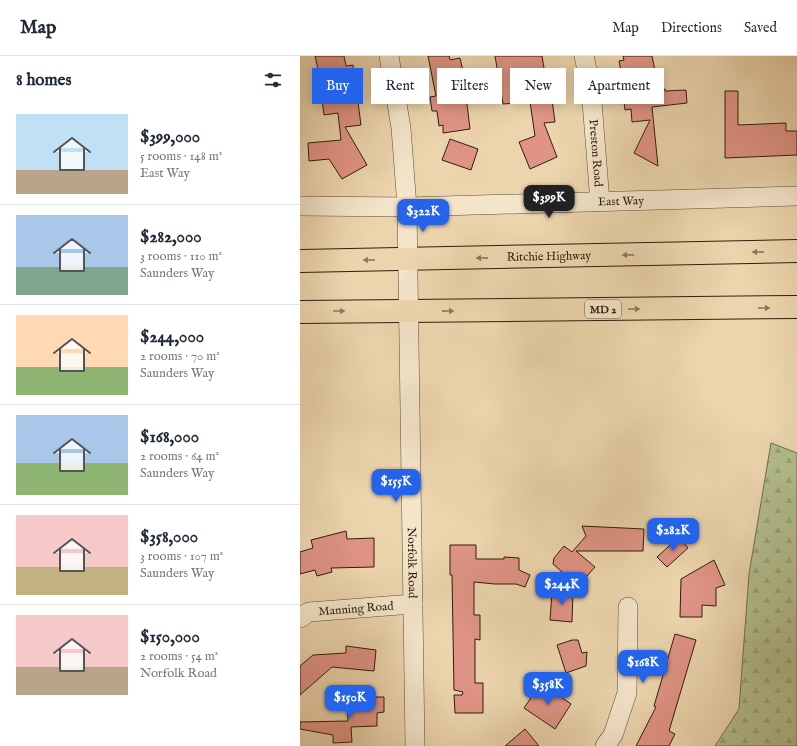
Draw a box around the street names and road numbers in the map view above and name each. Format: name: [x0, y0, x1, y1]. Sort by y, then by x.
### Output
street label: Preston Road: [585, 119, 606, 188]
street label: East Way: [598, 193, 644, 210]
street label: Ritchie Highway: [507, 248, 591, 265]
road number: MD 2: [585, 300, 621, 318]
street label: Norfolk Road: [404, 527, 420, 599]
street label: Manning Road: [318, 598, 395, 619]

